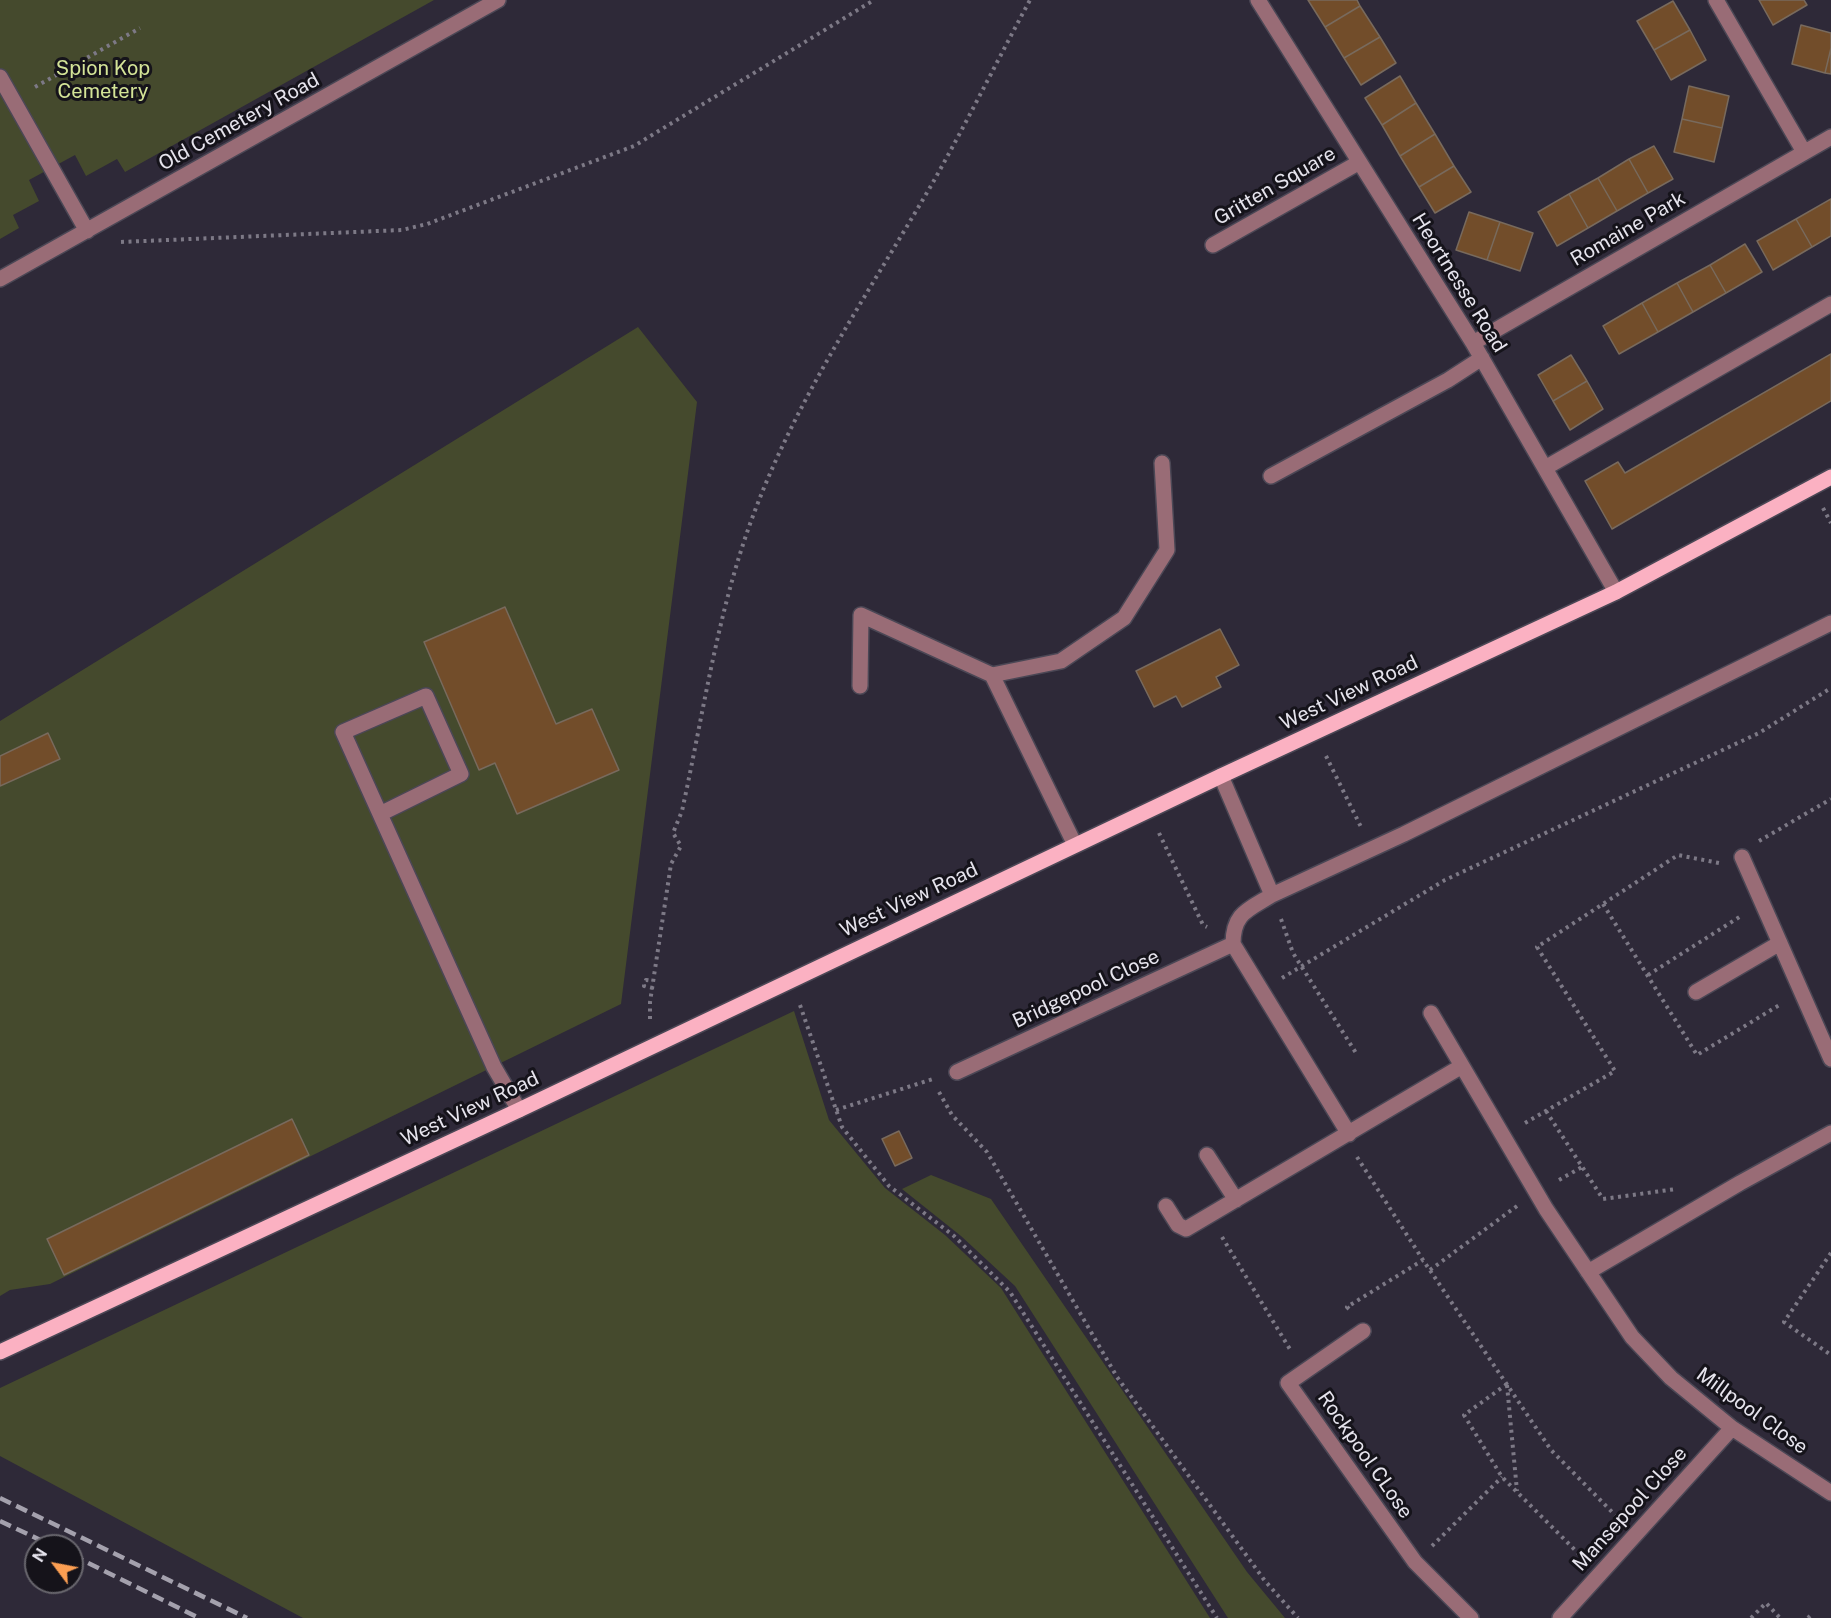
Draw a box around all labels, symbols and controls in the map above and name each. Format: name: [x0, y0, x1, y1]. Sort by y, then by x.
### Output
park label: Spion Kop Cemetery: [56, 57, 150, 104]
street label: Old Cemetery Road: [154, 68, 324, 176]
street label: Gritten Square: [1210, 142, 1340, 230]
street label: Romaine Park: [1566, 187, 1690, 271]
street label: Heortnesse Road: [1407, 209, 1511, 357]
street label: West View Road: [1276, 651, 1422, 735]
street label: West View Road: [836, 858, 982, 942]
street label: Bridgepool Close: [1009, 945, 1163, 1033]
street label: West View Road: [397, 1067, 543, 1151]
street label: Millpool Close: [1692, 1363, 1812, 1459]
street label: Rockpool CLose: [1312, 1387, 1418, 1523]
street label: Mansepool Close: [1568, 1442, 1692, 1576]
north arrow: [24, 1534, 84, 1594]
text: N: [29, 1545, 51, 1566]

